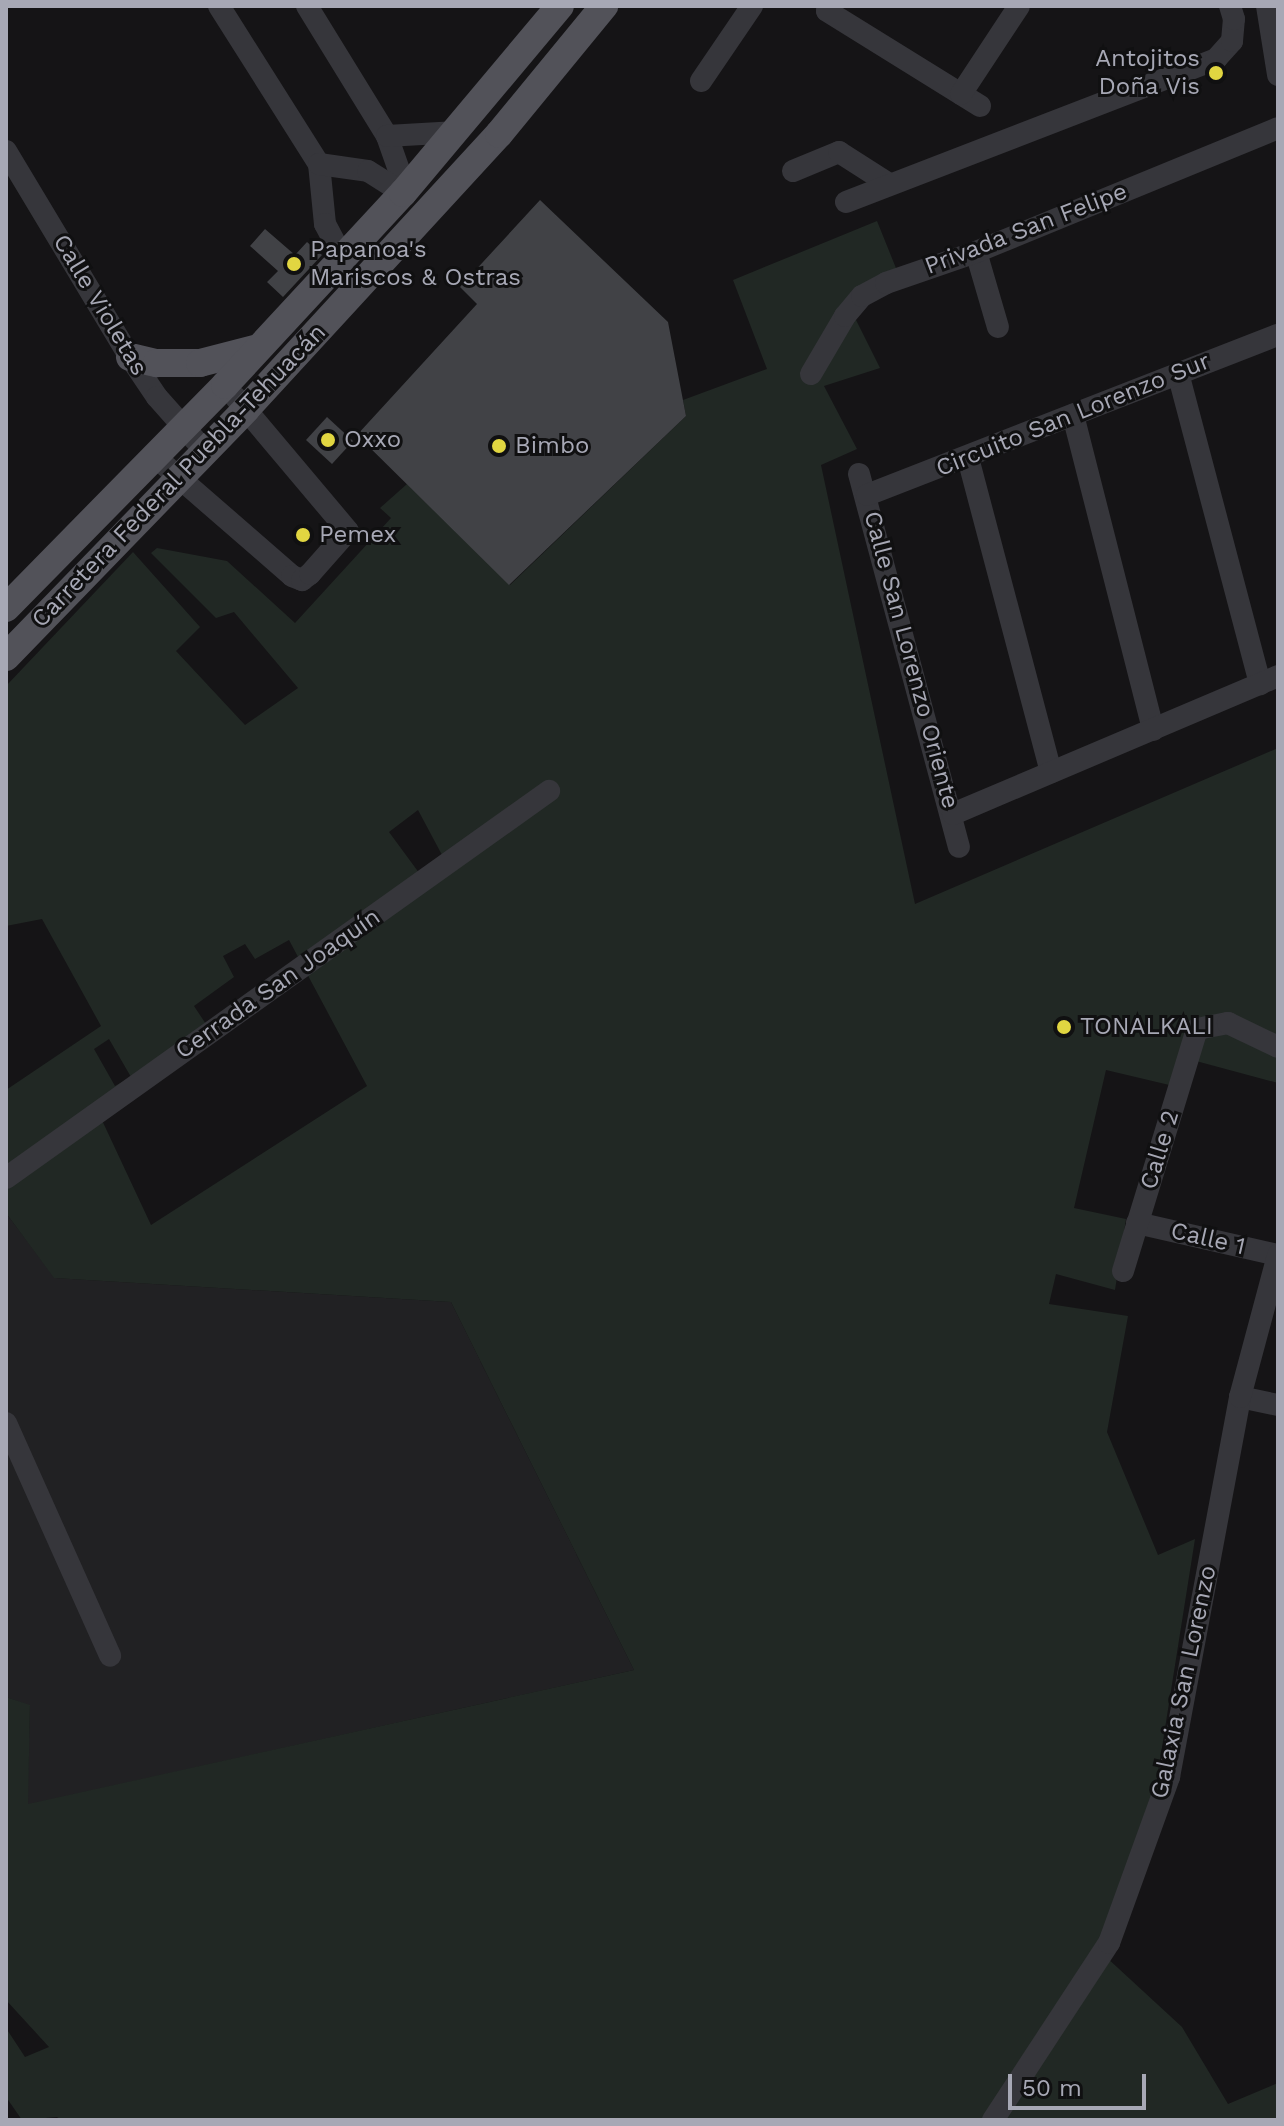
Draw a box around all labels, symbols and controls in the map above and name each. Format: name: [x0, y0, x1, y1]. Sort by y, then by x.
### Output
place label: Antojitos Doña Vis: [1095, 45, 1200, 101]
marker: Antojitos Doña Vis: [1207, 64, 1225, 82]
street label: Privada San Felipe: [921, 177, 1131, 281]
street label: Calle Violetas: [46, 229, 154, 381]
place label: Papanoa's Mariscos & Ostras: [310, 236, 521, 292]
marker: Papanoa's Mariscos & Ostras: [285, 255, 303, 273]
street label: Carretera Federal Puebla-Tehuacán: [25, 318, 333, 634]
street label: Circuito San Lorenzo Sur: [932, 347, 1214, 483]
place label: Oxxo: [344, 426, 401, 454]
marker: Oxxo: [319, 431, 337, 449]
place label: Bimbo: [515, 432, 589, 460]
marker: Bimbo: [490, 437, 508, 455]
street label: Calle San Lorenzo Oriente: [857, 508, 965, 812]
place label: Pemex: [319, 521, 396, 549]
marker: Pemex: [294, 526, 312, 544]
street label: Cerrada San Joaquín: [170, 902, 386, 1066]
place label: TONALKALI: [1080, 1013, 1213, 1041]
marker: TONALKALI: [1055, 1018, 1073, 1036]
street label: Calle 2: [1134, 1107, 1186, 1193]
street label: Calle 1: [1168, 1216, 1248, 1262]
street label: Galaxia San Lorenzo: [1145, 1563, 1223, 1801]
scale bar: [1012, 2058, 1150, 2108]
text: 50 m: [1022, 2074, 1082, 2102]

